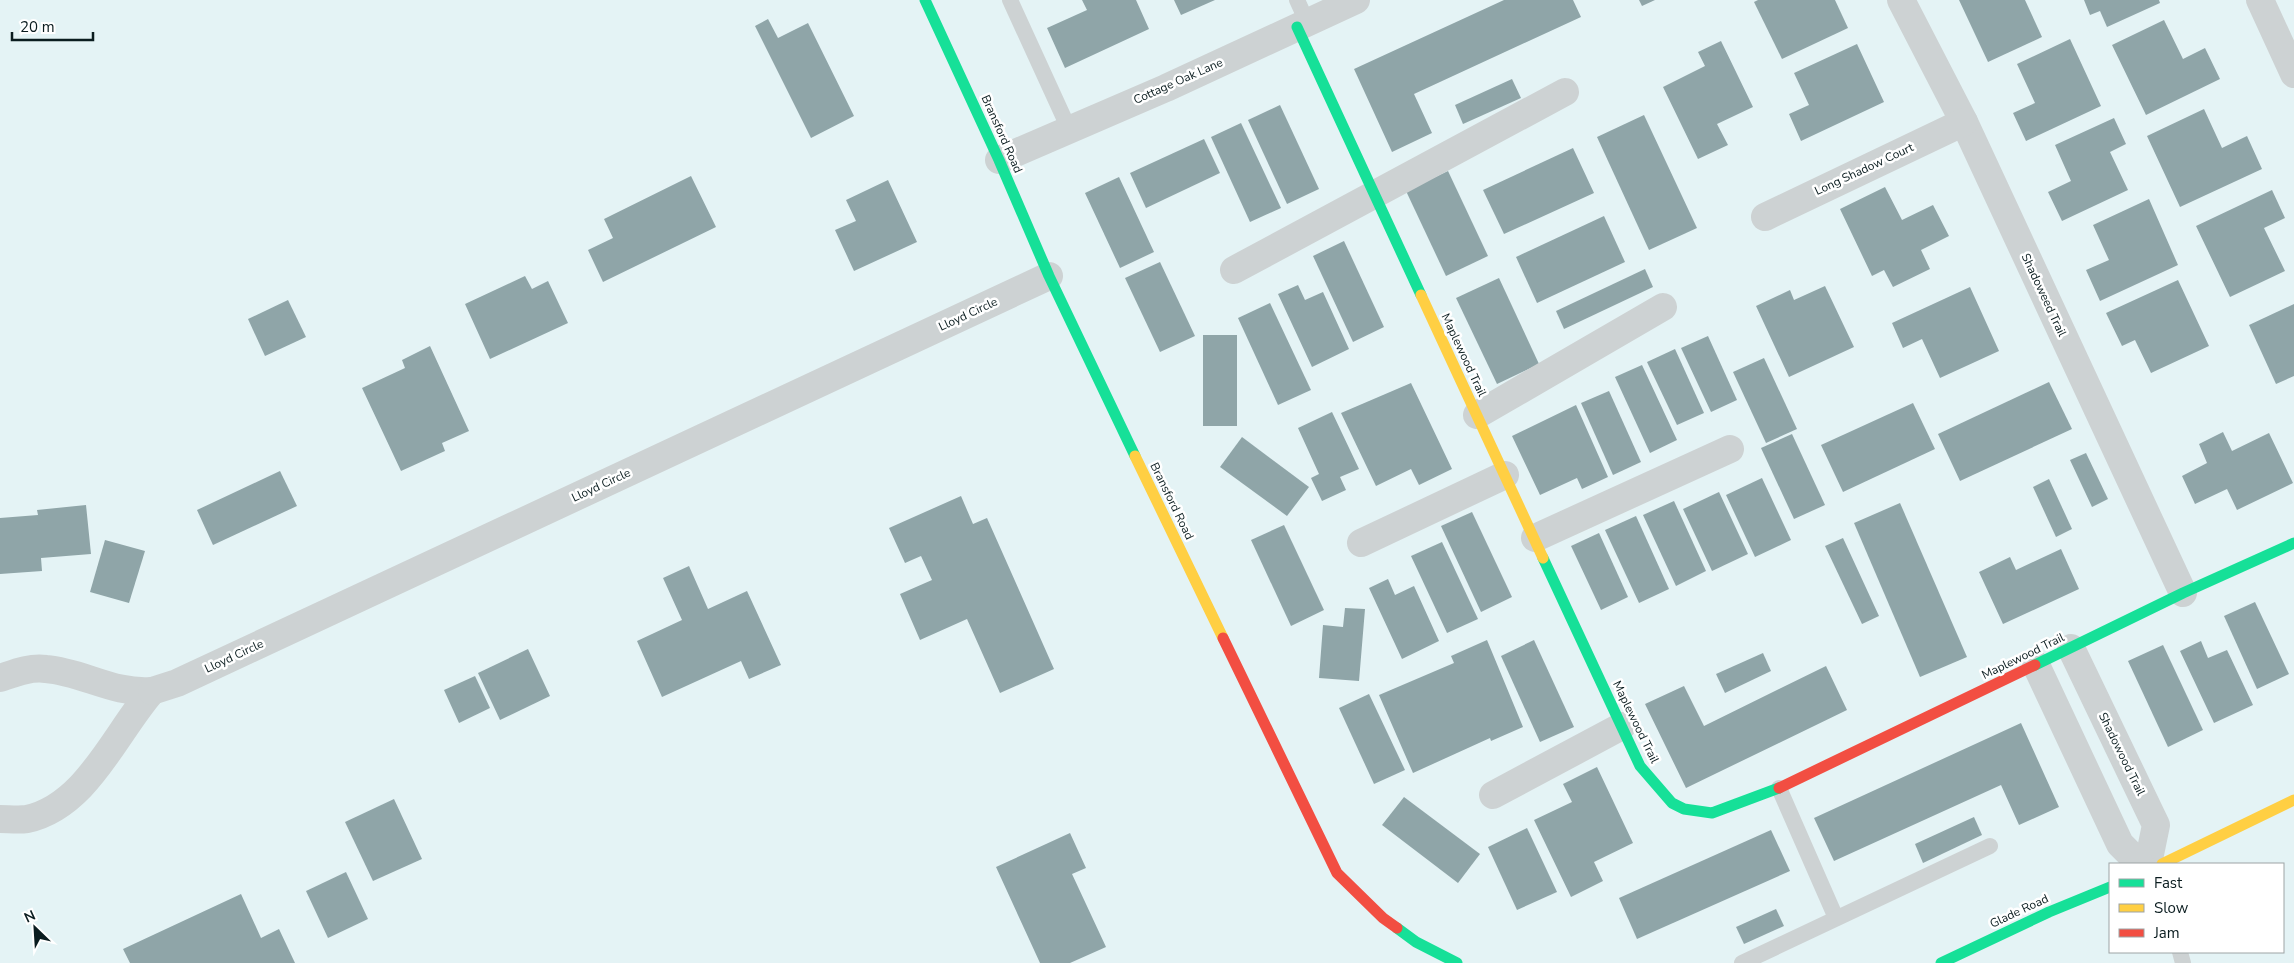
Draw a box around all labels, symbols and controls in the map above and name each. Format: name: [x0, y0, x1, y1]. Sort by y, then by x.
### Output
scale bar: [12, 10, 94, 42]
text: 20 m: [20, 17, 55, 37]
street label: Cottage Oak Lane: [1131, 54, 1225, 108]
street label: Bransford Road: [978, 92, 1026, 176]
street label: Long Shadow Court: [1812, 139, 1917, 199]
street label: Shadoweed Trail: [2018, 251, 2071, 340]
street label: Lloyd Circle: [936, 293, 1000, 335]
street label: Maplewood Trail: [1438, 311, 1490, 400]
street label: Bransford Road: [1146, 460, 1198, 542]
street label: Lloyd Circle: [569, 464, 633, 506]
street label: Maplewood Trail: [1979, 629, 2067, 683]
street label: Lloyd Circle: [202, 635, 266, 677]
street label: Maplewood Trail: [1609, 678, 1663, 766]
street label: Shadowood Trail: [2095, 710, 2149, 799]
legend: [2109, 863, 2284, 953]
text: Fast: [2154, 873, 2183, 893]
street label: Glade Road: [1987, 890, 2051, 932]
text: Slow: [2154, 898, 2189, 918]
north arrow: [10, 903, 60, 953]
text: N: [21, 906, 38, 927]
text: Jam: [2153, 923, 2180, 943]

